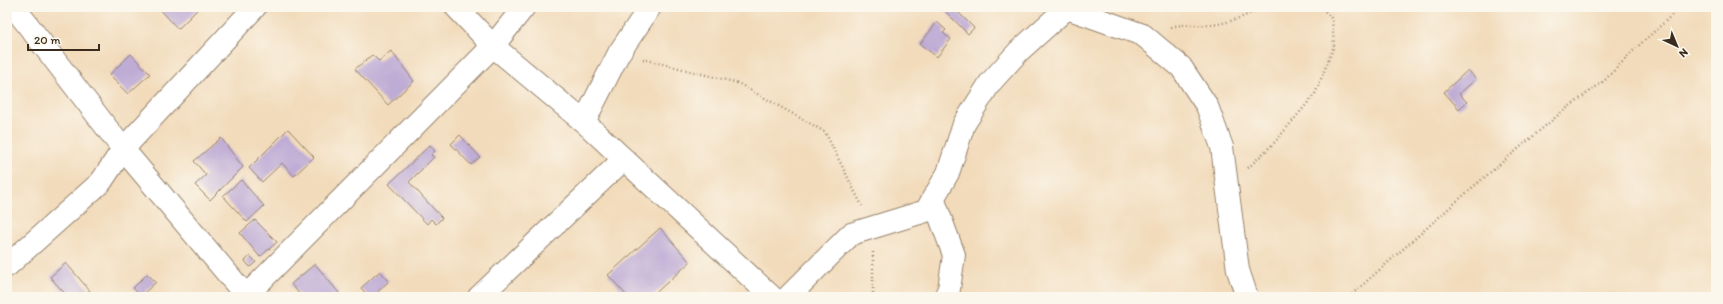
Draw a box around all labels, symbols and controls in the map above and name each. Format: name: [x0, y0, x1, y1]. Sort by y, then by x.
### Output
scale bar: [28, 26, 99, 52]
north arrow: [1657, 26, 1697, 66]
text: 20 m: [34, 33, 61, 47]
text: N: [1676, 46, 1691, 60]

